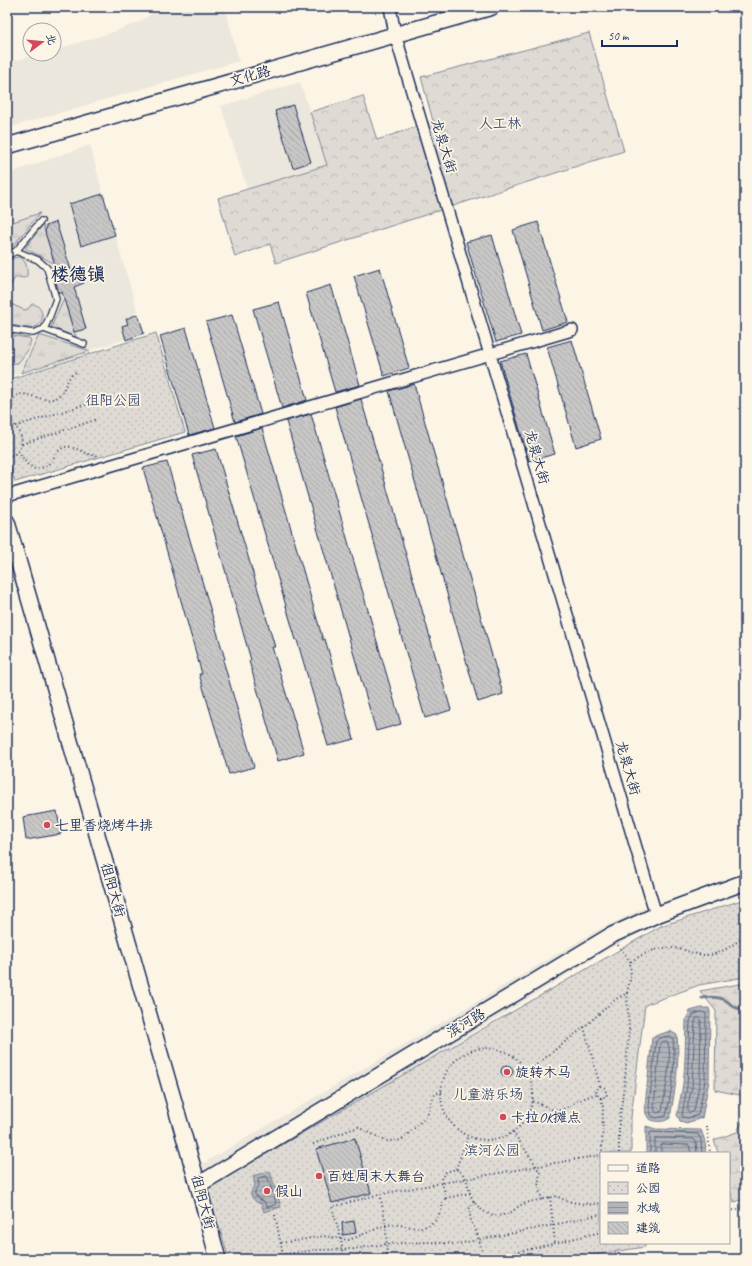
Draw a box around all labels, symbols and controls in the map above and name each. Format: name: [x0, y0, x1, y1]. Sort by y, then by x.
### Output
north arrow: [22, 22, 62, 62]
scale bar: [602, 22, 677, 48]
text: 50 m: [608, 28, 630, 44]
text: 北: [43, 32, 60, 46]
street label: 文化路: [227, 62, 273, 90]
park label: 人工林: [479, 115, 522, 132]
street label: 龙泉大街: [428, 117, 460, 175]
district label: 楼德镇: [51, 263, 105, 285]
park label: 徂阳公园: [85, 392, 141, 409]
street label: 龙泉大街: [521, 428, 553, 486]
street label: 龙泉大街: [612, 739, 644, 797]
place label: 七里香烧烤牛排: [55, 817, 153, 834]
marker: 七里香烧烤牛排: [42, 820, 52, 830]
street label: 徂阳大街: [97, 861, 129, 919]
street label: 滨河路: [444, 1005, 488, 1041]
place label: 旋转木马: [515, 1064, 571, 1081]
marker: 旋转木马: [502, 1067, 512, 1077]
park label: 儿童游乐场: [453, 1086, 523, 1103]
place label: 卡拉OK摊点: [511, 1109, 581, 1126]
marker: 卡拉OK摊点: [498, 1112, 508, 1122]
park label: 滨河公园: [464, 1142, 520, 1159]
legend: [600, 1152, 730, 1244]
text: 道路: [636, 1160, 660, 1176]
place label: 百姓周末大舞台: [327, 1168, 425, 1185]
marker: 百姓周末大舞台: [314, 1171, 324, 1181]
street label: 徂阳大街: [188, 1173, 218, 1231]
text: 公园: [636, 1180, 660, 1196]
place label: 假山: [275, 1183, 303, 1200]
marker: 假山: [262, 1186, 272, 1196]
text: 水域: [636, 1200, 660, 1216]
text: 建筑: [636, 1220, 660, 1236]

